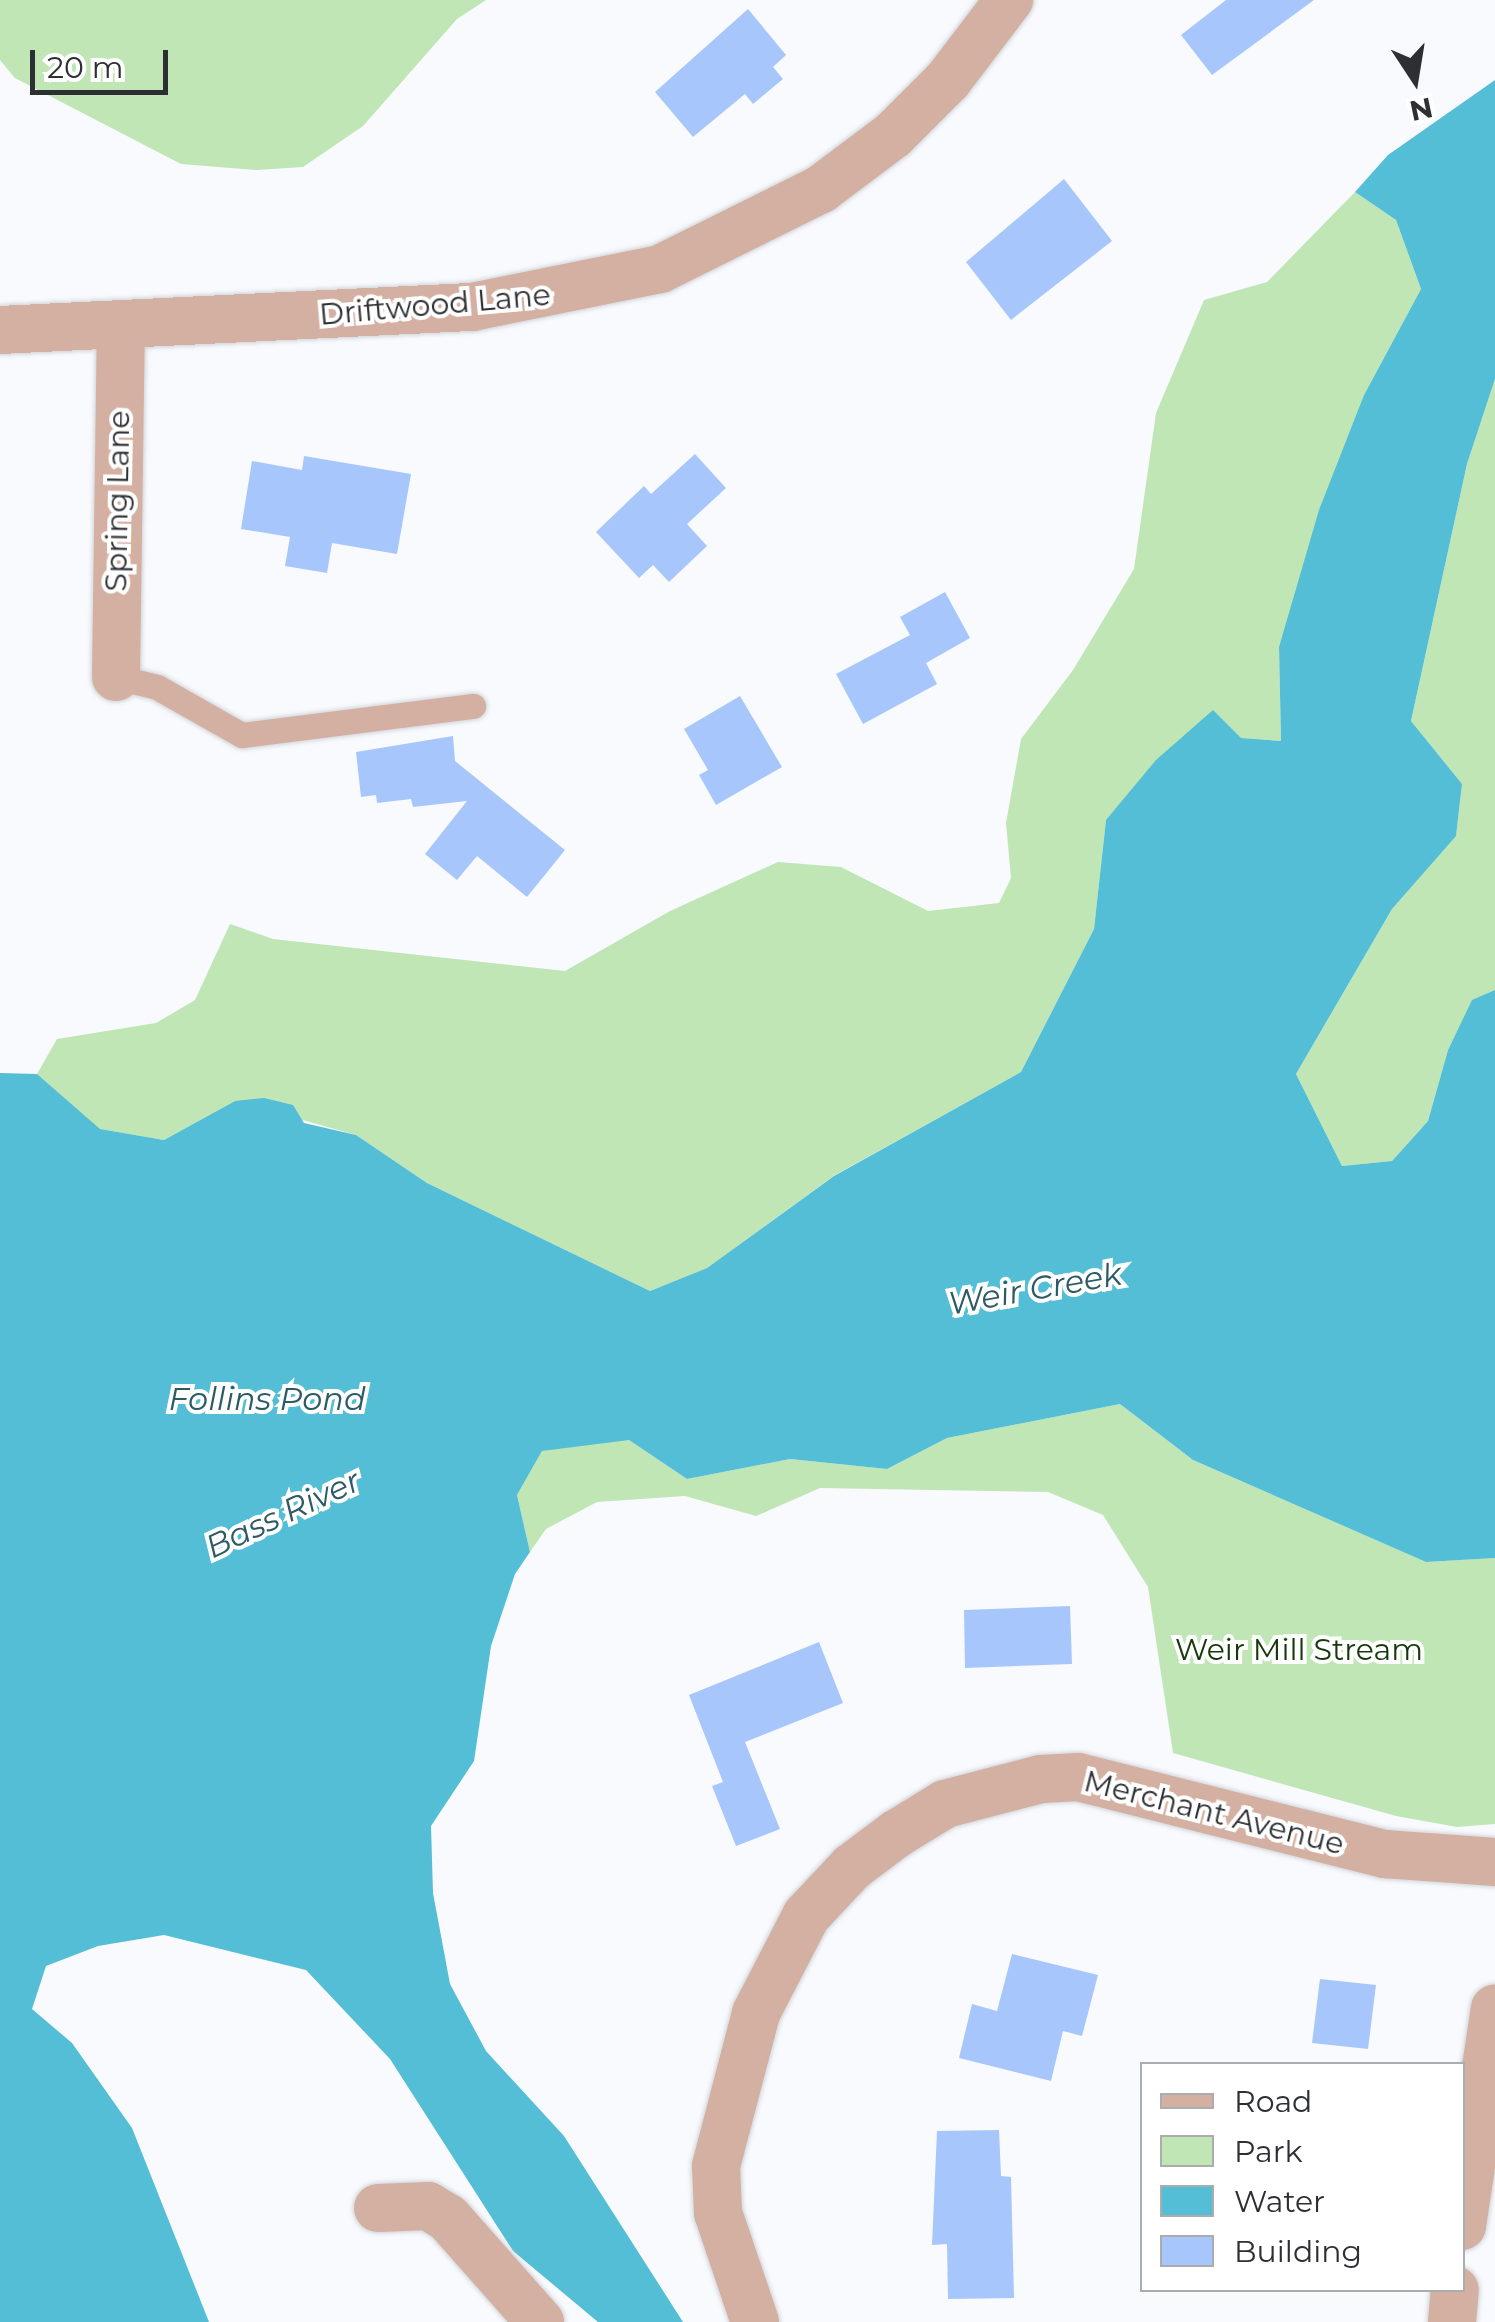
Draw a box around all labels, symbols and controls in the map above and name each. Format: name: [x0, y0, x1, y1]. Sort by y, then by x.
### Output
scale bar: [35, 30, 172, 92]
north arrow: [1365, 30, 1465, 130]
text: 20 m: [47, 49, 124, 86]
text: N: [1407, 90, 1436, 128]
street label: Driftwood Lane: [318, 277, 552, 333]
street label: Spring Lane: [98, 410, 138, 592]
water label: Weir Creek: [945, 1255, 1125, 1323]
water label: Follins Pond: [168, 1380, 366, 1418]
water label: Bass River: [200, 1461, 366, 1567]
park label: Weir Mill Stream: [1175, 1632, 1423, 1668]
street label: Merchant Avenue: [1080, 1763, 1348, 1863]
legend: [1140, 2062, 1465, 2292]
text: Road: [1234, 2083, 1312, 2120]
text: Park: [1234, 2133, 1303, 2170]
text: Water: [1234, 2183, 1325, 2220]
text: Building: [1234, 2233, 1362, 2270]

